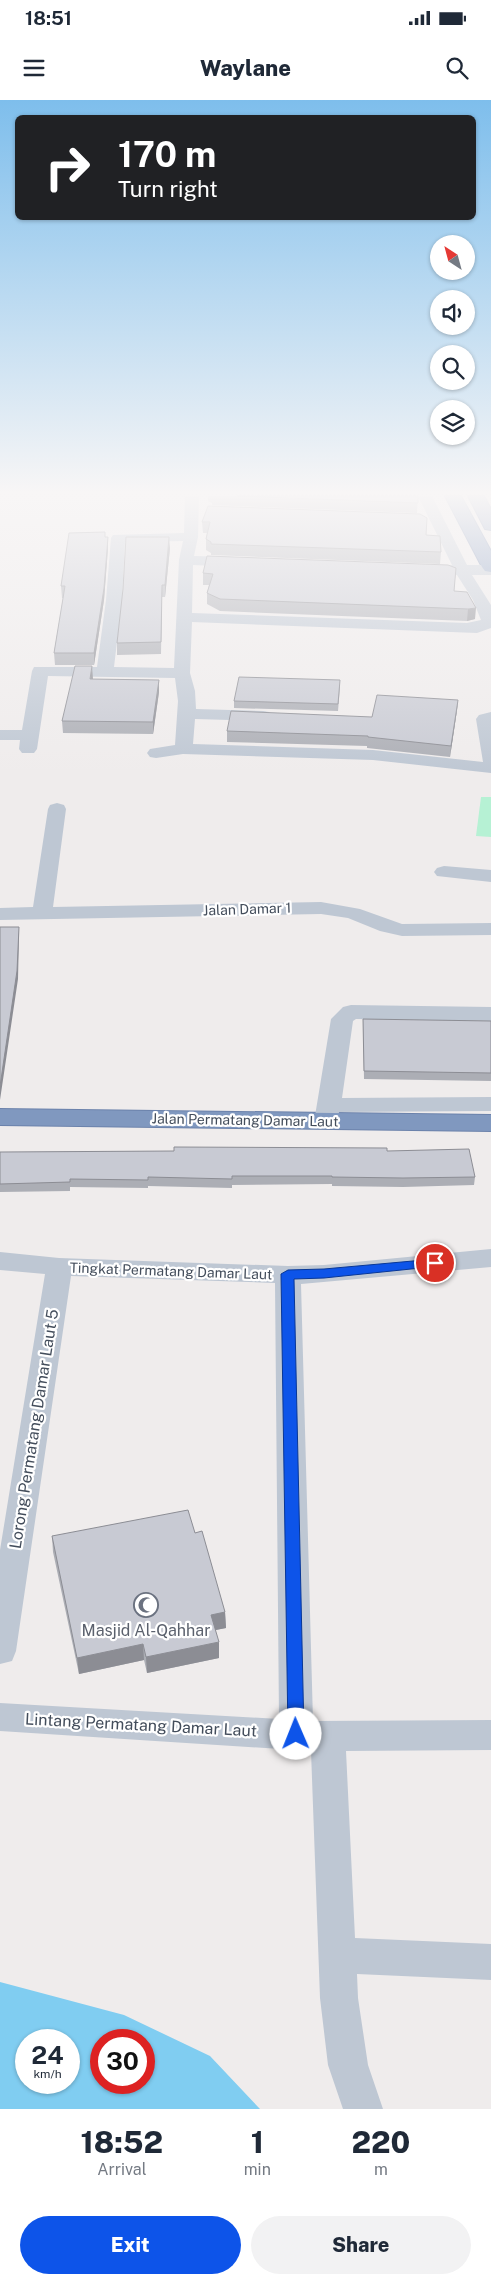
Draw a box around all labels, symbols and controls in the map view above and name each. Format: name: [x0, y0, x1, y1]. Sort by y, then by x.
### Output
text: 18:51: [25, 7, 72, 29]
icon: menu: [20, 54, 48, 82]
icon: search: [443, 54, 471, 82]
text: Waylane: [200, 55, 291, 81]
text: 170 m: [118, 134, 216, 175]
icon: right: [35, 135, 100, 200]
text: Turn right: [118, 176, 218, 202]
north arrow: [430, 235, 475, 280]
map controls: [430, 235, 475, 445]
button: sound: [430, 290, 475, 335]
button: search: [430, 345, 475, 390]
button: layers: [430, 400, 475, 445]
street label: Jalan Damar 1: [203, 899, 291, 919]
street label: Jalan Permatang Damar Laut: [151, 1110, 339, 1130]
pin: [414, 1242, 456, 1284]
icon: arrive: [421, 1249, 449, 1277]
street label: Tingkat Permatang Damar Laut: [69, 1259, 273, 1283]
street label: Lorong Permatang Damar Laut 5: [6, 1308, 62, 1550]
mosque icon: Masjid Al-Qahhar: [133, 1592, 159, 1618]
place label: Masjid Al-Qahhar: [82, 1621, 210, 1640]
position arrow: [269, 1707, 321, 1759]
street label: Lintang Permatang Damar Laut: [25, 1709, 257, 1741]
speed limit sign: 30: [90, 2029, 155, 2094]
text: 24: [31, 2040, 64, 2070]
text: km/h: [33, 2067, 62, 2081]
text: 18:52: [81, 2124, 163, 2160]
text: 1: [251, 2124, 264, 2160]
text: 220: [351, 2124, 410, 2160]
text: Arrival: [97, 2160, 147, 2179]
text: min: [244, 2160, 271, 2179]
text: m: [374, 2160, 388, 2179]
button: Exit: [20, 2216, 241, 2274]
button: Share: [251, 2216, 471, 2274]

